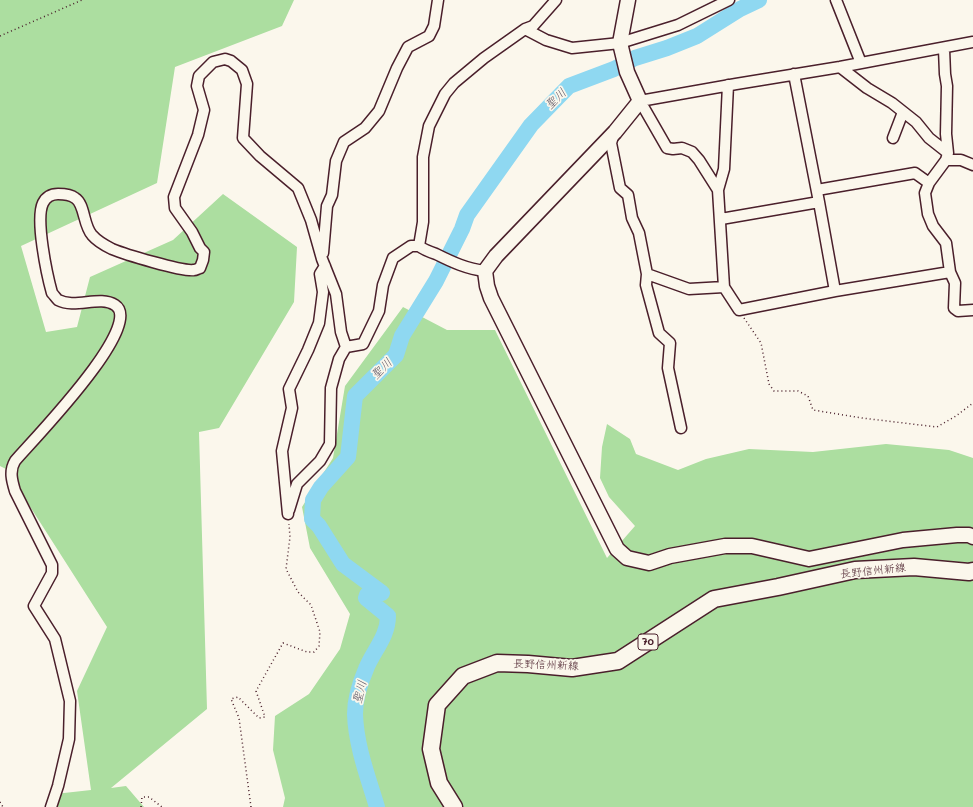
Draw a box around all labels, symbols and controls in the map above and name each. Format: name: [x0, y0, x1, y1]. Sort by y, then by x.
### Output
water label: 聖川: [542, 85, 570, 113]
water label: 聖川: [368, 355, 396, 383]
street label: 長野信州新線: [839, 561, 907, 581]
road number: 70: [638, 634, 658, 650]
street label: 長野信州新線: [513, 657, 579, 673]
water label: 聖川: [350, 679, 370, 705]

